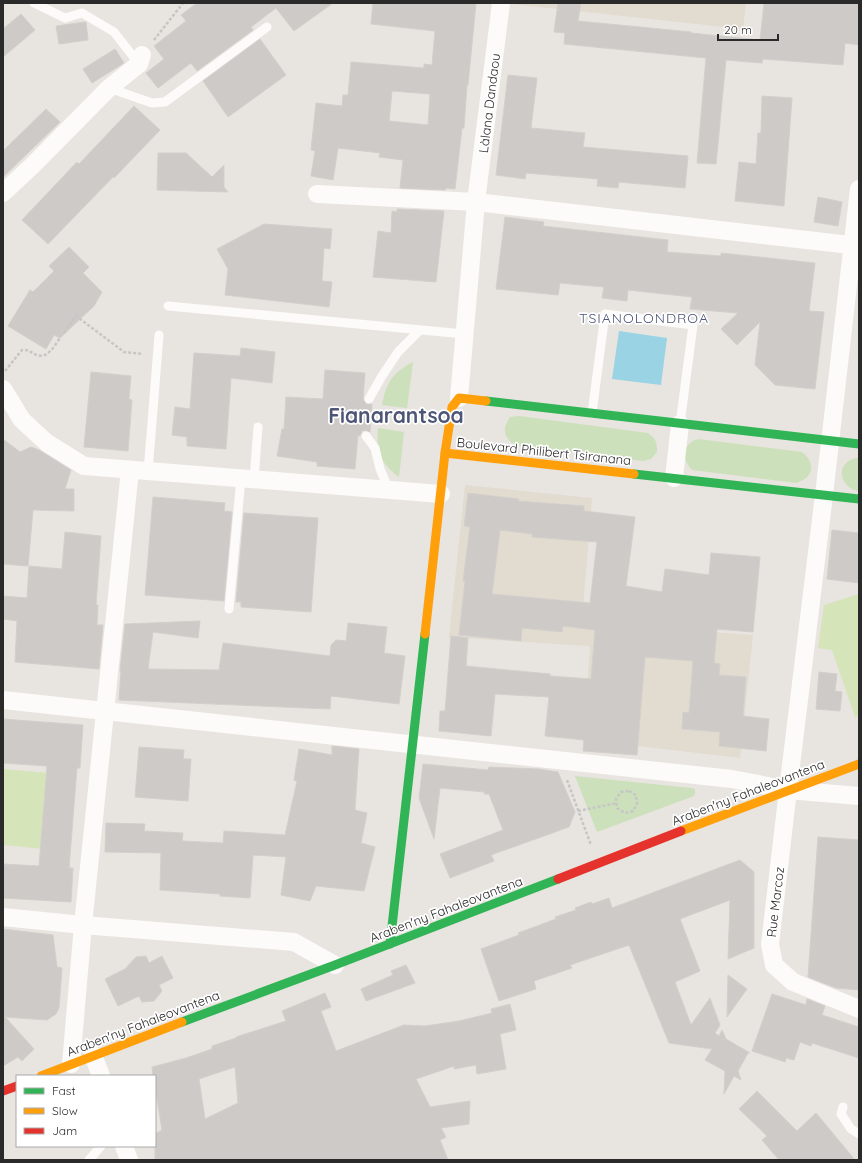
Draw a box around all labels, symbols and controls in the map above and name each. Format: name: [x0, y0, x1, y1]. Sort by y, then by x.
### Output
scale bar: [718, 16, 778, 42]
text: 20 m: [724, 22, 752, 37]
street label: Làlana Dandaou: [475, 52, 503, 154]
district label: TSIANOLONDROA: [579, 309, 709, 327]
district label: Fianarantsoa: [328, 402, 464, 428]
street label: Boulevard Philibert Tsiranana: [456, 434, 632, 468]
street label: Araben'ny Fahaleovantena: [669, 755, 827, 829]
street label: Rue Marcoz: [763, 866, 787, 938]
street label: Araben'ny Fahaleovantena: [367, 872, 525, 946]
street label: Araben'ny Fahaleovantena: [64, 986, 222, 1060]
legend: [16, 1075, 156, 1147]
text: Fast: [52, 1083, 76, 1098]
text: Slow: [52, 1103, 78, 1118]
text: Jam: [52, 1123, 77, 1138]

